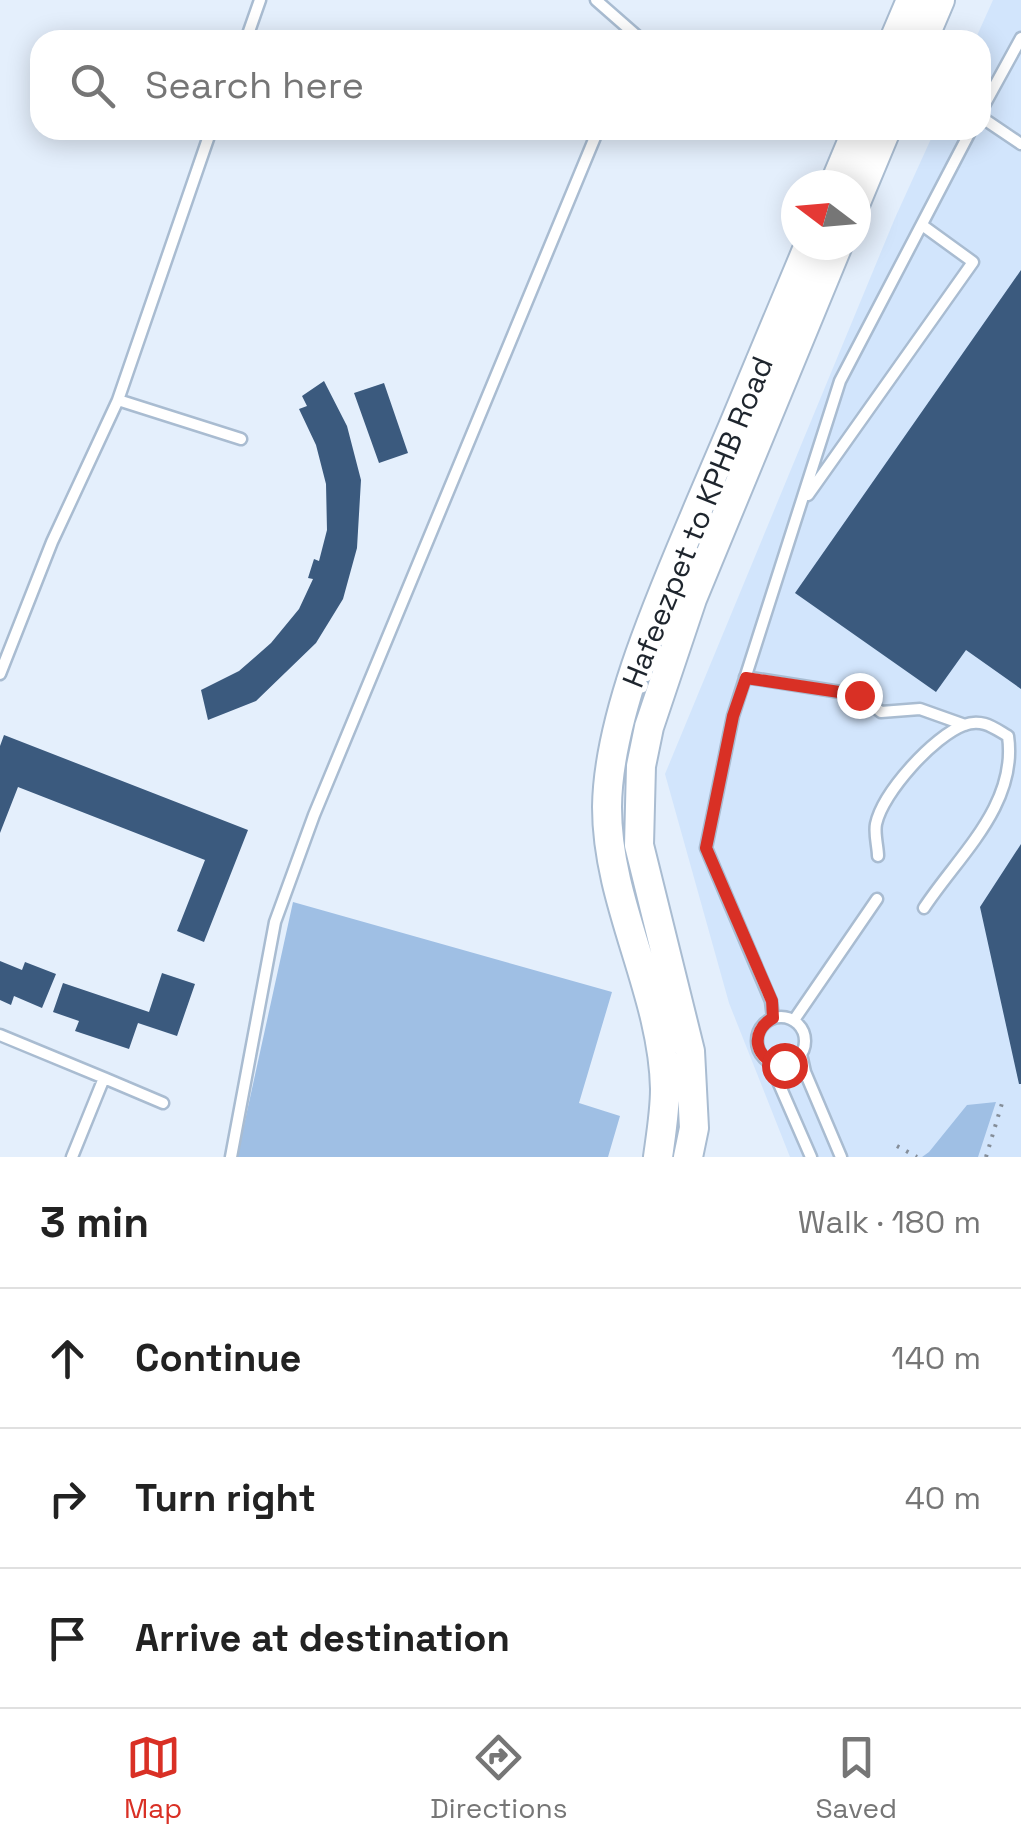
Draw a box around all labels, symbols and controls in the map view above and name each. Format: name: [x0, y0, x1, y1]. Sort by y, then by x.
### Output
search box: [30, 30, 991, 140]
icon: search: [65, 58, 120, 113]
text: Search here: [145, 61, 364, 109]
north arrow: [781, 170, 871, 260]
street label: Hafeezpet to KPHB Road: [613, 350, 782, 693]
route end: [837, 673, 883, 719]
route start: [762, 1043, 808, 1089]
text: 3 min: [40, 1196, 149, 1249]
text: Walk · 180 m: [798, 1202, 981, 1242]
icon: ahead: [40, 1331, 95, 1386]
text: Continue: [135, 1334, 301, 1382]
text: 140 m: [891, 1338, 981, 1378]
icon: right: [40, 1471, 95, 1526]
text: Turn right: [135, 1474, 316, 1522]
text: 40 m: [905, 1478, 981, 1518]
icon: arrive: [40, 1611, 95, 1666]
text: Arrive at destination: [135, 1614, 510, 1662]
tab: Map: [124, 1730, 182, 1826]
tab: Directions: [430, 1730, 567, 1826]
tab: Saved: [815, 1730, 897, 1826]

